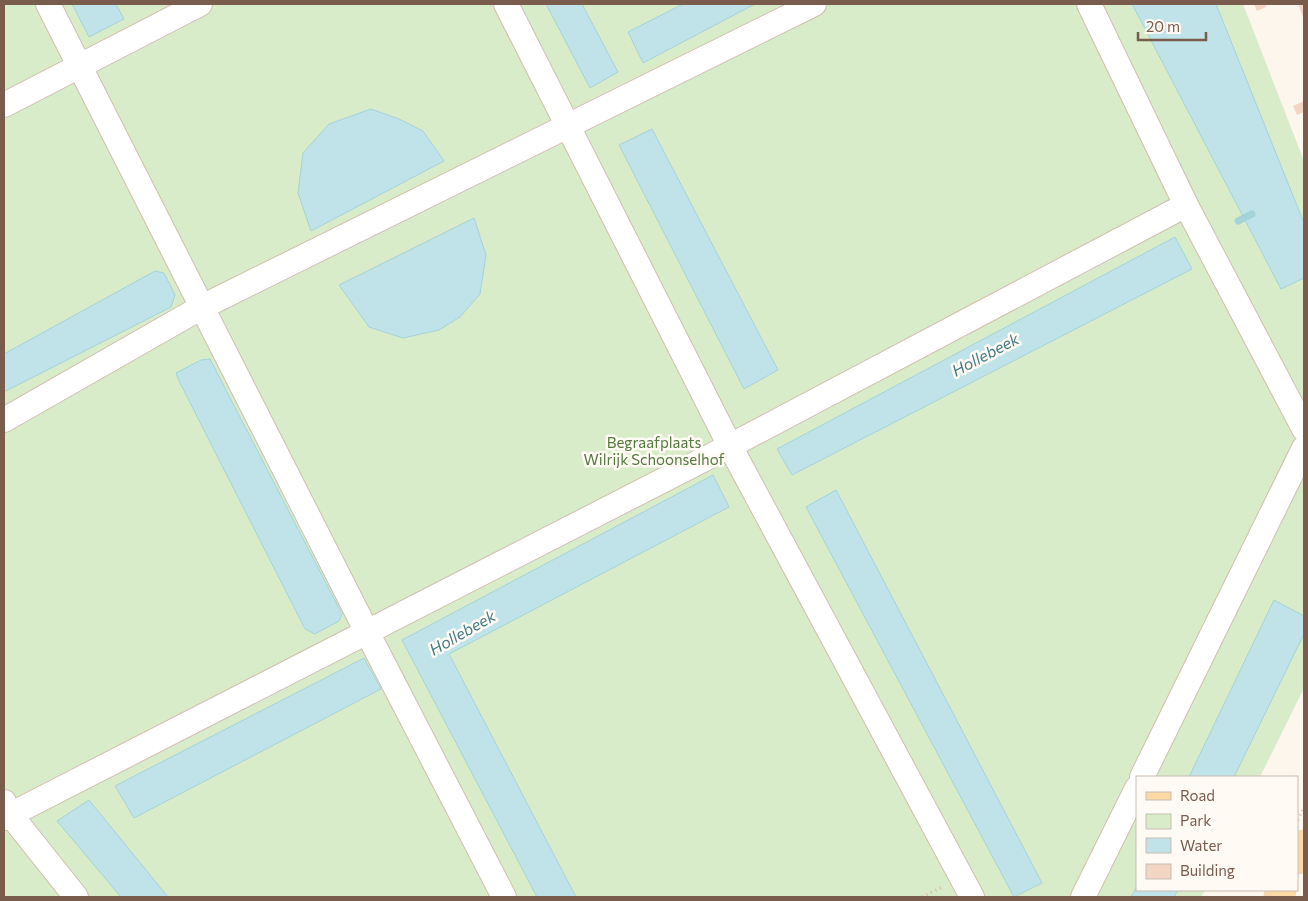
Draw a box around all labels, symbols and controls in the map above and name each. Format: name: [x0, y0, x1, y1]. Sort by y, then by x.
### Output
scale bar: [1138, 10, 1206, 42]
text: 20 m: [1146, 17, 1180, 35]
water label: Hollebeek: [948, 328, 1022, 380]
park label: Begraafplaats Wilrijk Schoonselhof: [584, 433, 725, 468]
water label: Hollebeek: [426, 605, 499, 659]
legend: [1136, 776, 1298, 891]
text: Road: [1180, 786, 1215, 804]
text: Park: [1180, 811, 1211, 829]
text: Water: [1180, 836, 1222, 854]
text: Building: [1180, 861, 1235, 879]

